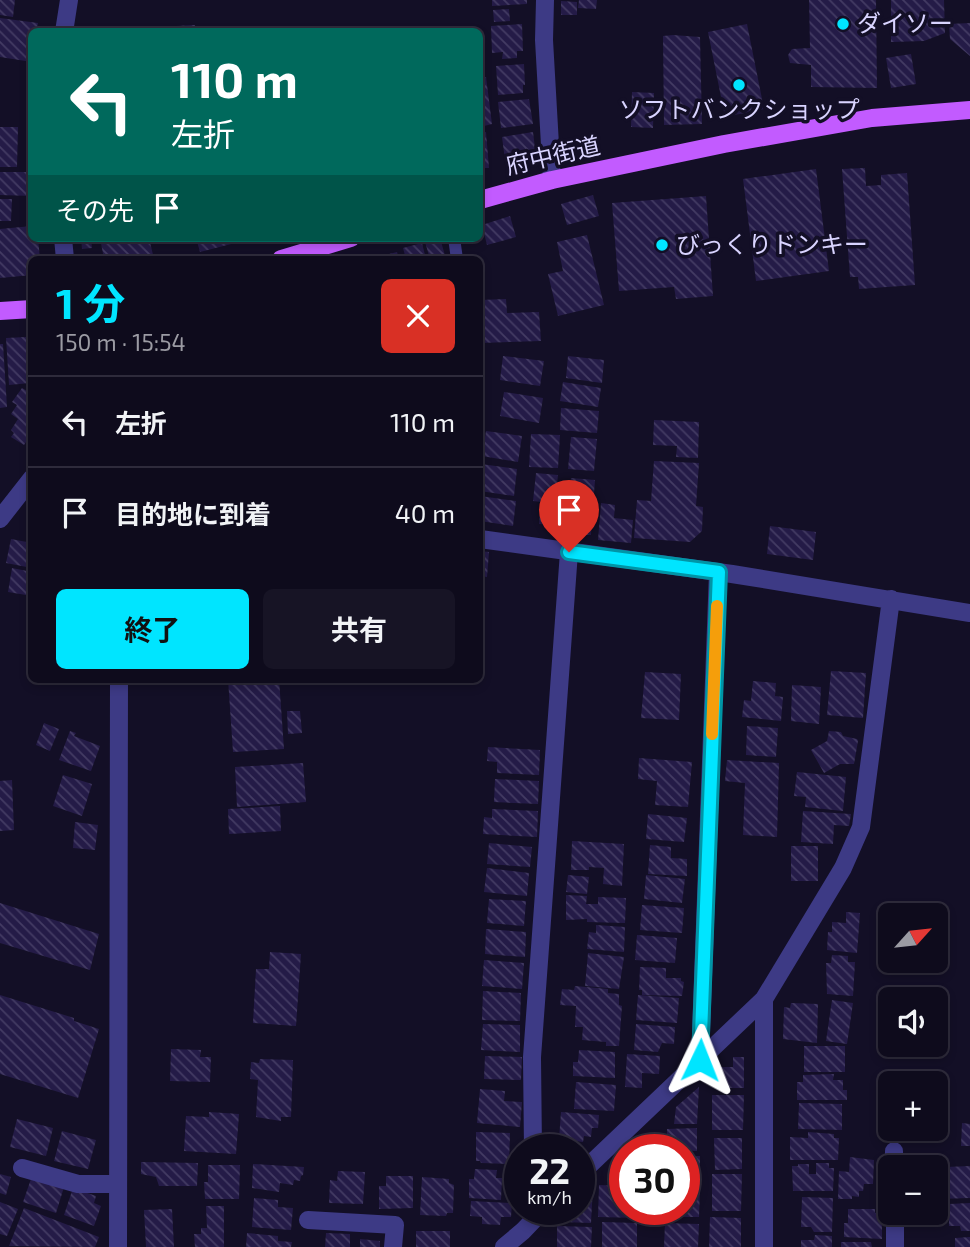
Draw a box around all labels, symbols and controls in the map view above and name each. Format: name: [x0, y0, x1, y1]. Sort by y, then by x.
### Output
place label: ダイソー: [857, 8, 953, 37]
marker: ダイソー: [835, 16, 851, 32]
text: 110 m: [171, 49, 298, 108]
icon: left: [56, 56, 147, 147]
marker: ソフトバンクショップ: [731, 77, 747, 93]
place label: ソフトバンクショップ: [618, 94, 860, 123]
text: 左折: [171, 114, 235, 152]
street label: 府中街道: [503, 130, 603, 179]
icon: arrive: [148, 189, 186, 227]
text: その先: [56, 194, 134, 225]
place label: びっくりドンキー: [676, 229, 868, 258]
marker: びっくりドンキー: [654, 237, 670, 253]
text: 1 分: [56, 277, 125, 327]
button: close: [381, 279, 455, 353]
text: 150 m · 15:54: [56, 328, 186, 356]
icon: left: [56, 403, 94, 441]
text: 110 m: [390, 406, 455, 437]
text: 左折: [115, 407, 167, 438]
pin: [539, 480, 599, 552]
icon: arrive: [550, 491, 588, 529]
icon: arrive: [56, 494, 94, 532]
text: 40 m: [395, 497, 455, 528]
text: 目的地に到着: [115, 498, 271, 529]
button: 終了: [56, 589, 249, 669]
button: 共有: [263, 589, 455, 669]
north arrow: [878, 903, 948, 973]
map controls: [878, 903, 948, 1225]
button: sound: [878, 987, 948, 1057]
position arrow: [663, 1023, 737, 1097]
button: +: [878, 1071, 948, 1141]
speed limit sign: 30: [609, 1134, 700, 1225]
text: 22: [529, 1149, 570, 1191]
button: −: [878, 1155, 948, 1225]
text: km/h: [527, 1186, 572, 1208]

